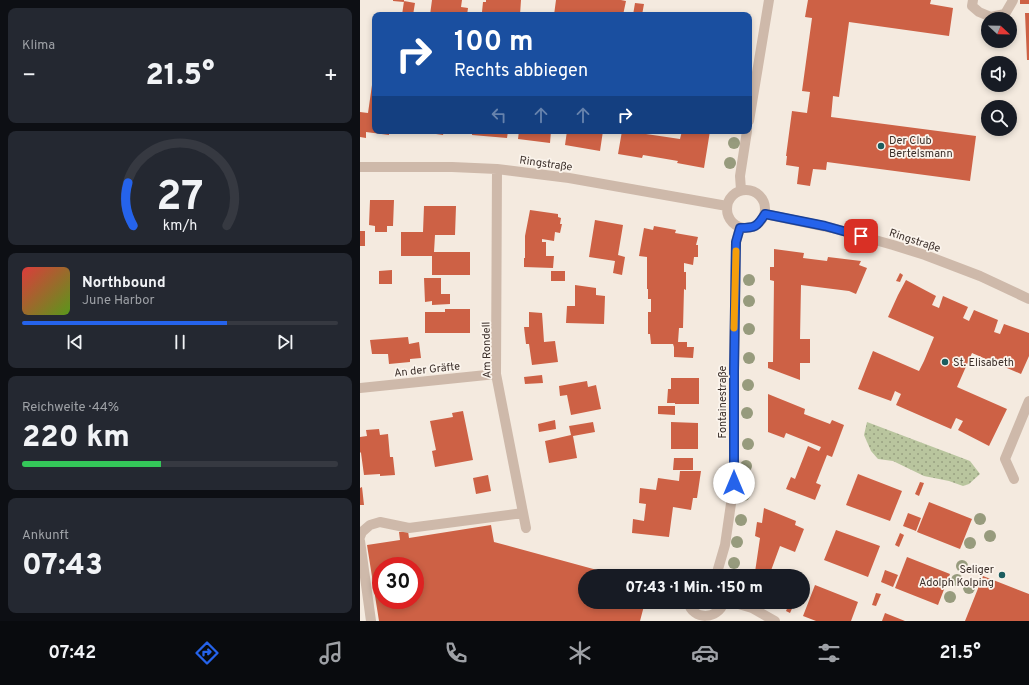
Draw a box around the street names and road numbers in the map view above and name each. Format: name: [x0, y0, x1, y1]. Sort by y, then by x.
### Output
street label: Ringstraße: [519, 153, 573, 175]
street label: Ringstraße: [887, 226, 942, 256]
street label: Am Rondell: [480, 322, 494, 378]
street label: An der Gräfte: [393, 360, 461, 380]
street label: Fontainestraße: [716, 366, 730, 438]

